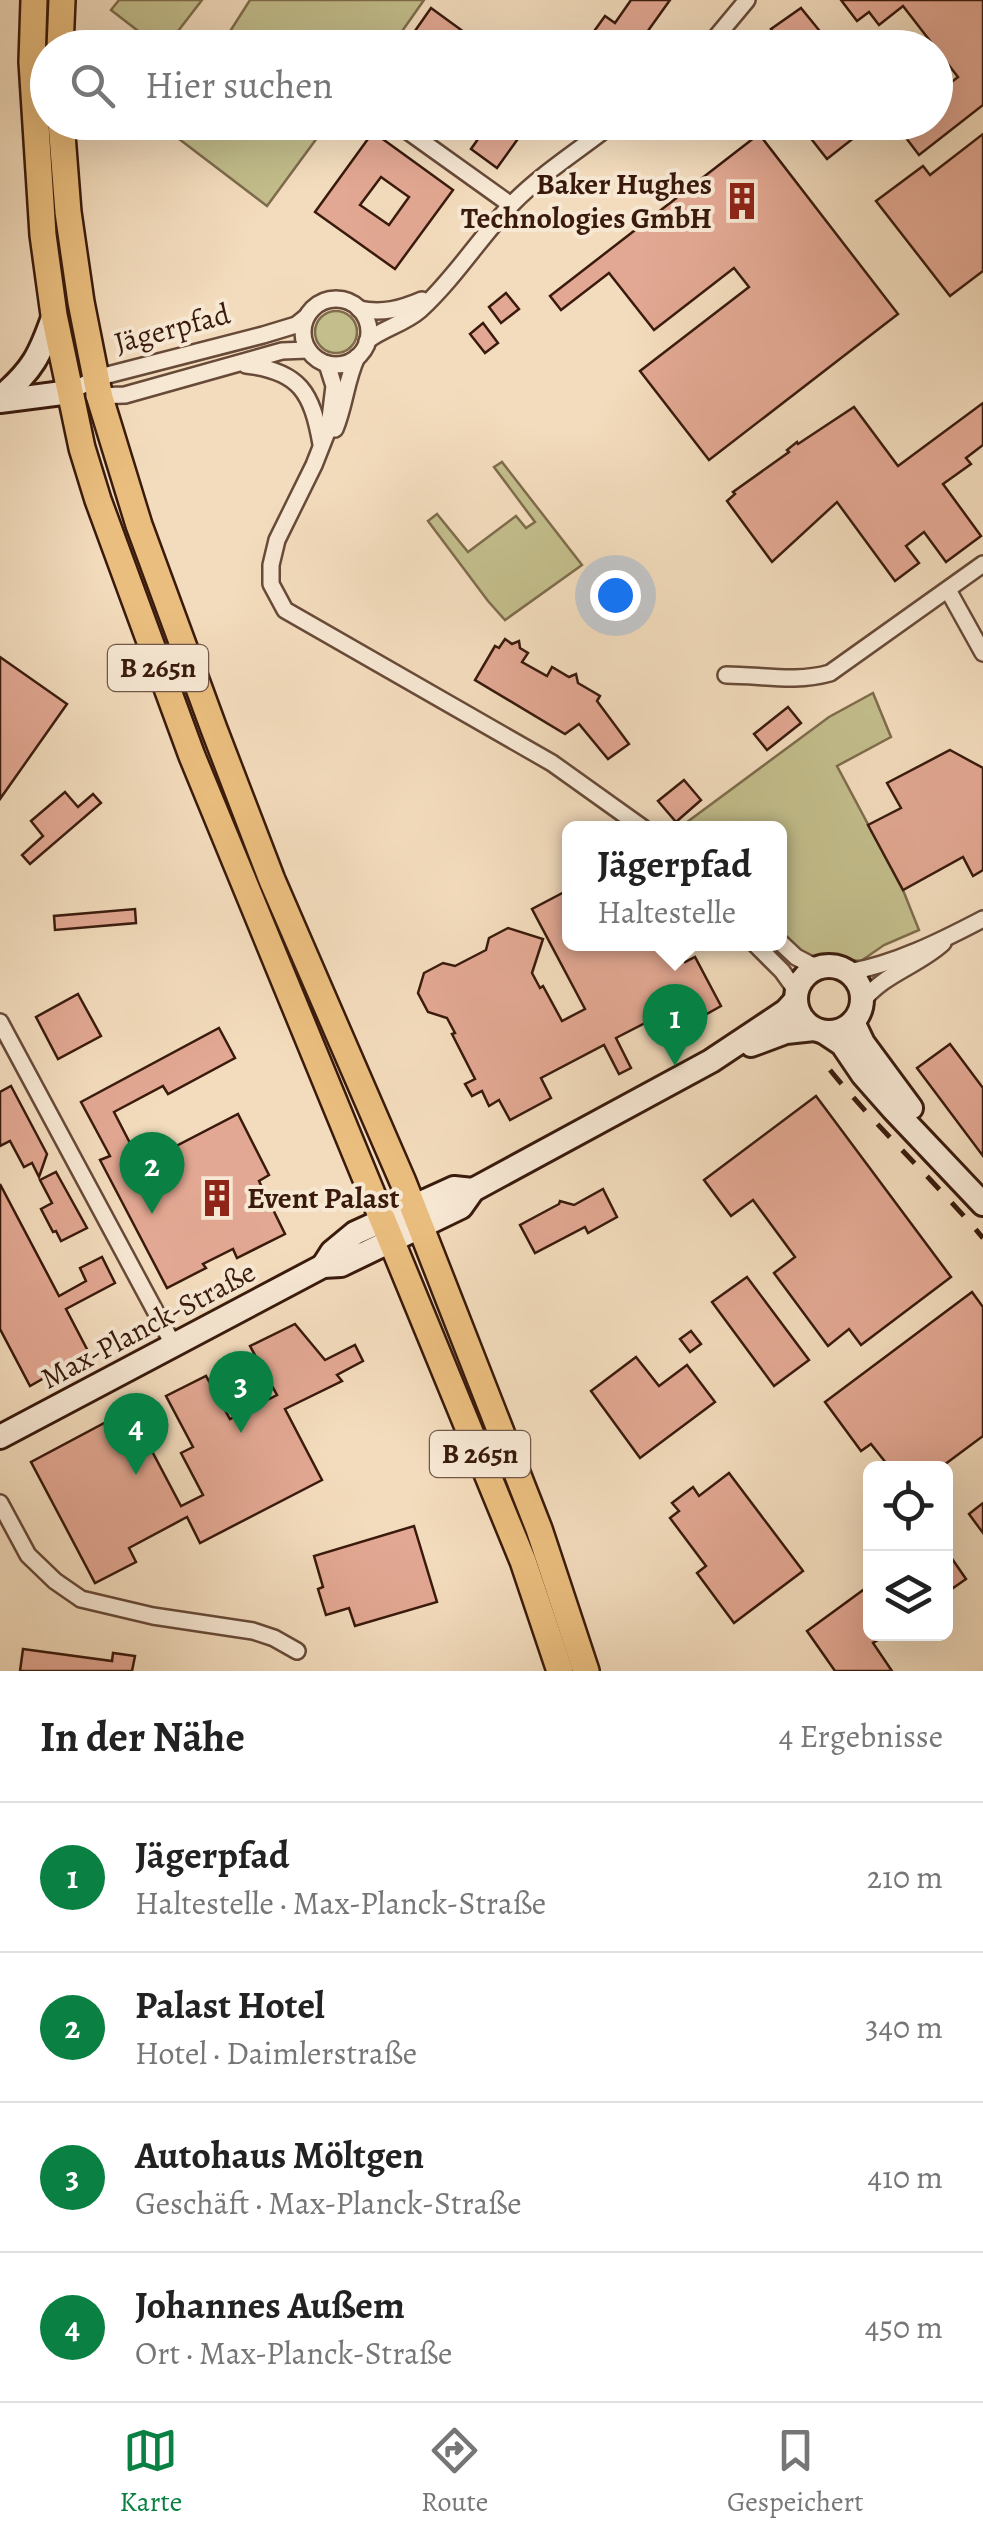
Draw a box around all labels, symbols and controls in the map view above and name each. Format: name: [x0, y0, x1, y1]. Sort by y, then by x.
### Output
search box: [30, 30, 953, 140]
icon: search: [65, 58, 120, 113]
text: Hier suchen: [145, 59, 333, 111]
place label: Baker Hughes Technologies GmbH: [461, 164, 712, 238]
building icon: Baker Hughes Technologies GmbH: [721, 180, 763, 222]
street label: Jägerpfad: [110, 293, 235, 363]
your location: [590, 570, 641, 621]
road number: B 265n: [108, 645, 208, 691]
popup: [562, 821, 787, 951]
text: Jägerpfad: [597, 838, 752, 890]
text: Haltestelle: [597, 890, 736, 934]
pin: 1: [642, 984, 708, 1066]
pin: 2: [120, 1132, 184, 1214]
building icon: Event Palast: [196, 1177, 238, 1219]
place label: Event Palast: [247, 1178, 400, 1218]
street label: Max-Planck-Straße: [34, 1252, 262, 1398]
pin: 3: [208, 1350, 274, 1433]
pin: 4: [104, 1392, 168, 1475]
road number: B 265n: [430, 1431, 530, 1477]
map controls: [863, 1461, 953, 1641]
button: locate: [863, 1461, 953, 1551]
button: layers: [863, 1551, 953, 1641]
text: In der Nähe: [40, 1708, 245, 1765]
text: 4 Ergebnisse: [779, 1714, 943, 1758]
text: Jägerpfad: [135, 1829, 289, 1881]
text: 1: [67, 1855, 78, 1899]
text: 210 m: [867, 1855, 943, 1899]
text: Haltestelle · Max-Planck-Straße: [135, 1881, 546, 1925]
text: Palast Hotel: [135, 1979, 325, 2031]
text: 2: [65, 2005, 80, 2049]
text: 340 m: [865, 2005, 943, 2049]
text: Hotel · Daimlerstraße: [135, 2031, 417, 2075]
text: Autohaus Möltgen: [135, 2129, 424, 2181]
text: 3: [66, 2155, 79, 2199]
text: 410 m: [868, 2155, 943, 2199]
text: Geschäft · Max-Planck-Straße: [135, 2181, 522, 2225]
text: Johannes Außem: [135, 2279, 405, 2331]
text: 4: [65, 2305, 80, 2349]
text: 450 m: [865, 2305, 943, 2349]
text: Ort · Max-Planck-Straße: [135, 2331, 452, 2375]
tab: Karte: [119, 2423, 182, 2521]
tab: Route: [421, 2423, 488, 2521]
tab: Gespeichert: [727, 2423, 864, 2521]

